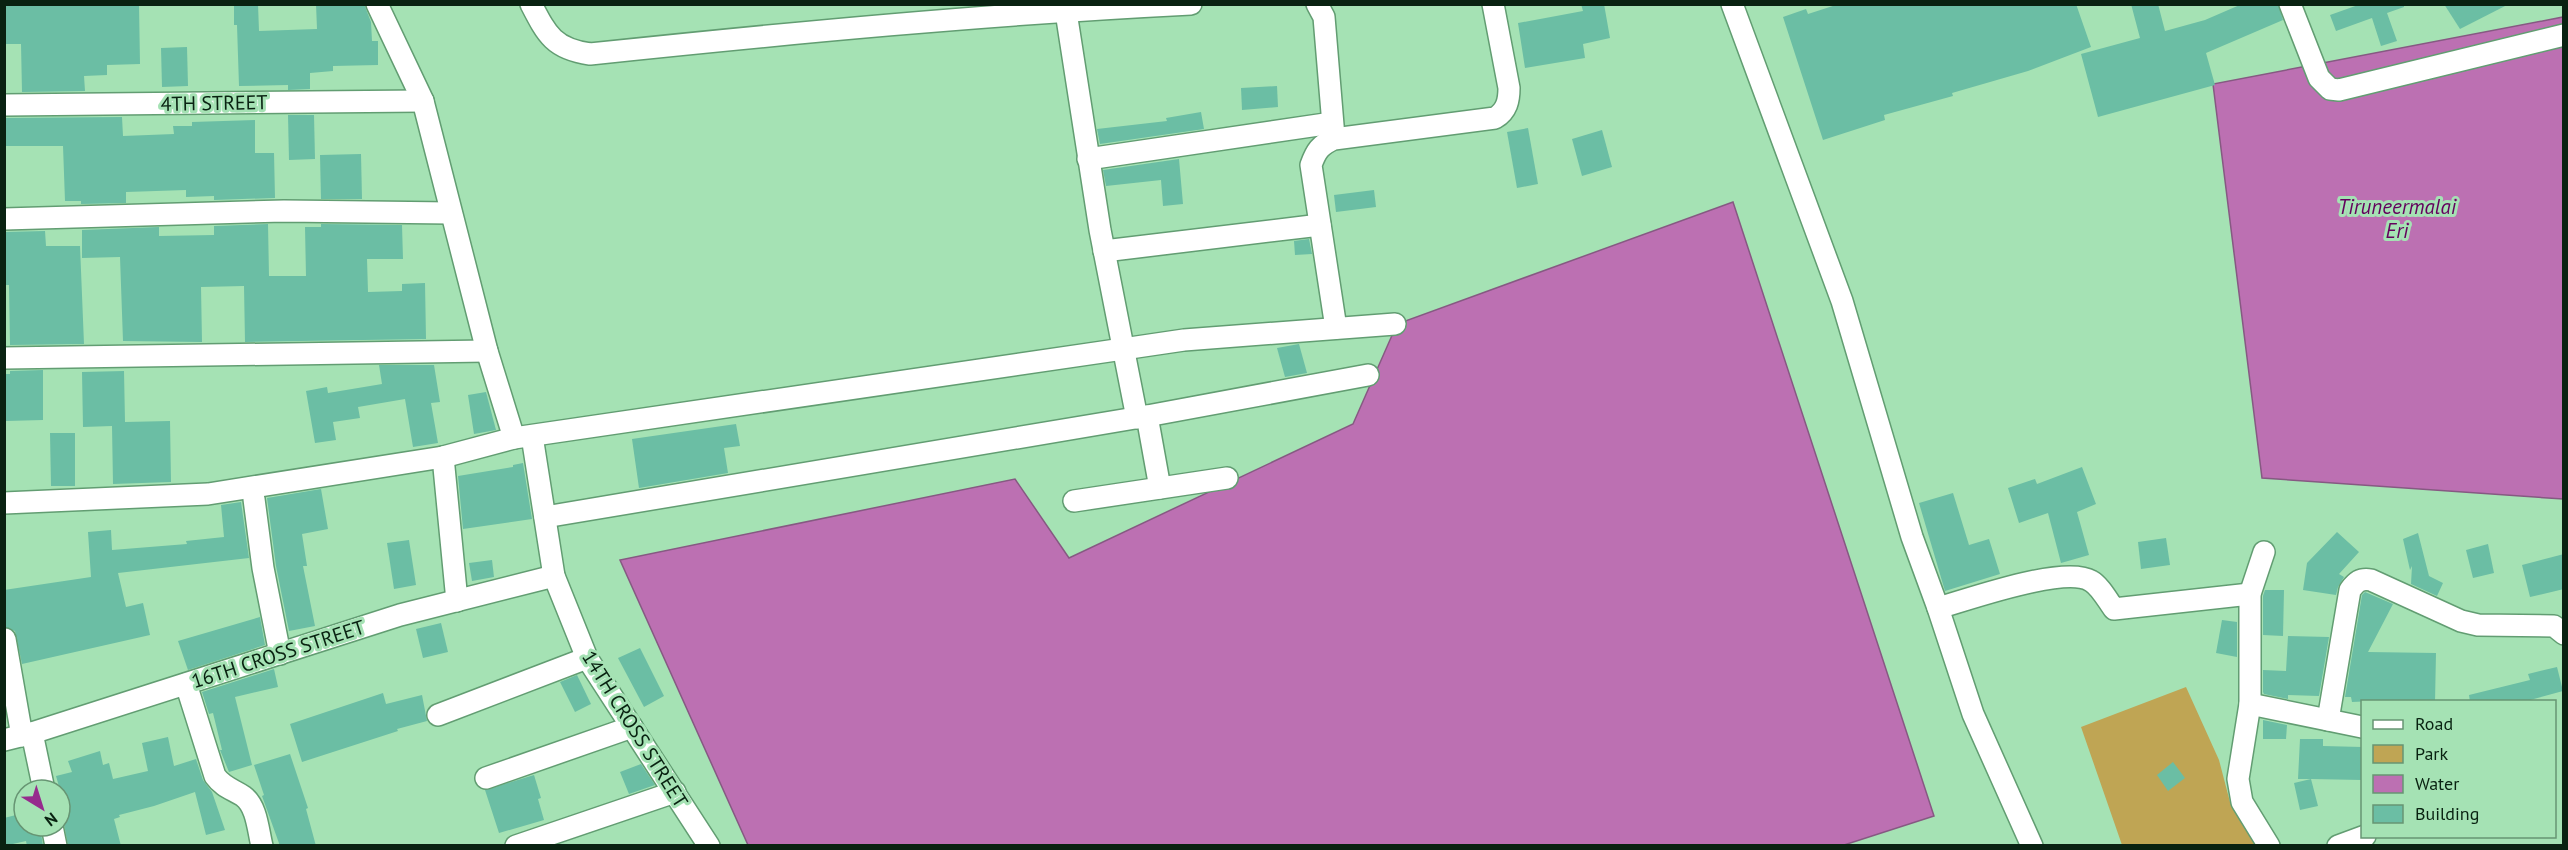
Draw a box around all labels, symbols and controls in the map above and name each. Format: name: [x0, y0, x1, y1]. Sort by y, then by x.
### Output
street label: 4TH STREET: [160, 89, 268, 117]
water label: Tiruneermalai Eri: [2338, 193, 2457, 244]
street label: 16TH CROSS STREET: [188, 614, 368, 694]
street label: 14TH CROSS STREET: [576, 646, 694, 812]
legend: [2361, 700, 2556, 838]
text: Road: [2415, 712, 2453, 735]
text: Park: [2415, 742, 2448, 765]
text: Water: [2415, 772, 2459, 795]
north arrow: [12, 778, 72, 838]
text: Building: [2415, 802, 2479, 825]
text: N: [41, 809, 62, 831]

